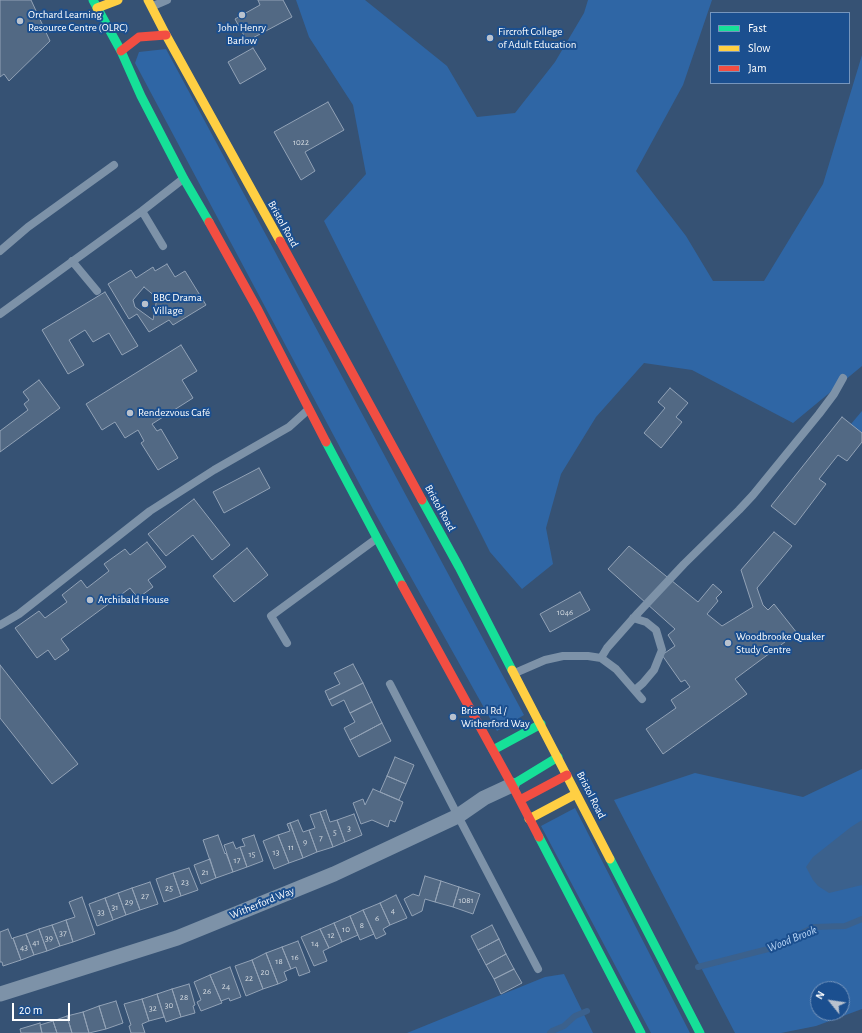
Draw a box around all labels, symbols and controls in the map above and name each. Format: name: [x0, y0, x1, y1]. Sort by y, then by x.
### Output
place label: Orchard Learning Resource Centre (OLRC): [28, 8, 128, 34]
marker: John Henry Barlow: [237, 10, 247, 20]
legend: [710, 12, 850, 84]
marker: Orchard Learning Resource Centre (OLRC): [15, 16, 25, 26]
place label: John Henry Barlow: [218, 21, 266, 47]
text: Fast: [748, 22, 767, 34]
place label: Fircroft College of Adult Education: [498, 25, 576, 51]
marker: Fircroft College of Adult Education: [485, 33, 495, 43]
text: Slow: [748, 42, 770, 54]
text: Jam: [748, 62, 767, 74]
house number: 1022: [293, 137, 309, 147]
street label: Bristol Road: [265, 198, 301, 250]
place label: BBC Drama Village: [153, 291, 202, 317]
marker: BBC Drama Village: [140, 299, 150, 309]
place label: Rendezvous Café: [138, 406, 210, 420]
marker: Rendezvous Café: [125, 408, 135, 418]
street label: Bristol Road: [422, 482, 458, 534]
place label: Archibald House: [98, 593, 169, 607]
marker: Archibald House: [85, 595, 95, 605]
house number: 1046: [557, 607, 573, 617]
place label: Woodbrooke Quaker Study Centre: [736, 630, 825, 656]
marker: Woodbrooke Quaker Study Centre: [723, 638, 733, 648]
place label: Bristol Rd / Witherford Way: [461, 704, 530, 730]
marker: Bristol Rd / Witherford Way: [448, 712, 458, 722]
street label: Bristol Road: [573, 769, 609, 821]
house number: 3: [347, 823, 351, 833]
house number: 5: [333, 827, 337, 837]
house number: 7: [319, 833, 323, 843]
house number: 9: [303, 837, 307, 847]
house number: 11: [288, 842, 294, 852]
house number: 13: [273, 847, 279, 857]
house number: 15: [249, 849, 255, 859]
house number: 17: [234, 855, 240, 865]
house number: 21: [201, 867, 209, 877]
house number: 23: [181, 877, 189, 887]
house number: 25: [165, 883, 173, 893]
street label: Witherford Way: [228, 884, 296, 922]
house number: 27: [141, 891, 149, 901]
house number: 1081: [458, 895, 474, 905]
house number: 29: [125, 897, 133, 907]
house number: 31: [112, 902, 118, 912]
house number: 4: [391, 905, 395, 915]
house number: 33: [97, 907, 105, 917]
house number: 6: [375, 913, 379, 923]
house number: 8: [360, 920, 364, 930]
water label: Wood Brook: [765, 923, 819, 955]
house number: 10: [342, 924, 350, 934]
house number: 37: [59, 928, 67, 938]
house number: 12: [327, 930, 335, 940]
house number: 39: [45, 933, 53, 943]
house number: 41: [32, 937, 40, 947]
house number: 14: [311, 938, 319, 948]
house number: 43: [20, 942, 28, 952]
house number: 16: [291, 952, 299, 962]
house number: 18: [275, 956, 283, 966]
house number: 20: [261, 967, 269, 977]
house number: 22: [245, 973, 253, 983]
house number: 24: [222, 981, 230, 991]
north arrow: [810, 981, 850, 1021]
house number: 26: [203, 986, 211, 996]
text: N: [813, 989, 827, 1001]
house number: 28: [180, 992, 188, 1002]
scale bar: [14, 995, 72, 1021]
house number: 30: [165, 1000, 173, 1010]
house number: 32: [149, 1003, 157, 1013]
text: 20 m: [19, 1004, 42, 1016]

